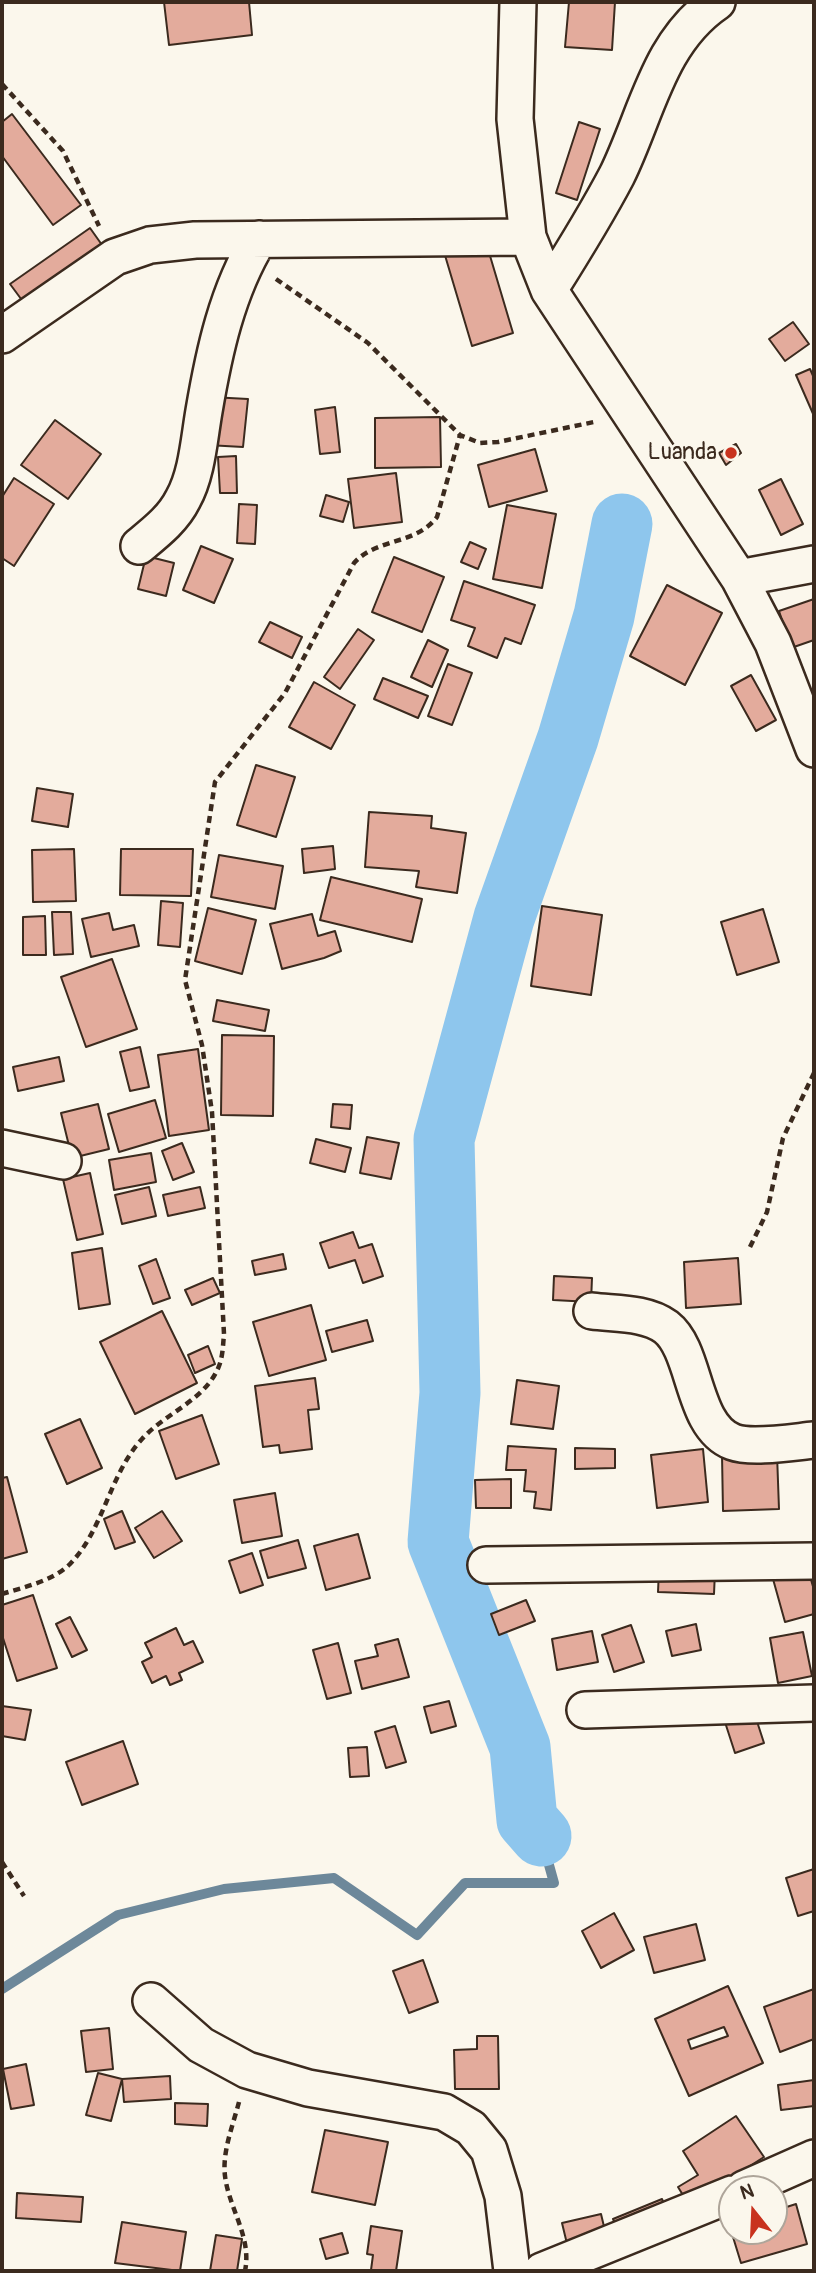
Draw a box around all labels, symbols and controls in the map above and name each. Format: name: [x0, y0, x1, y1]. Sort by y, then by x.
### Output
place label: Luanda: [647, 439, 717, 467]
marker: Luanda: [723, 445, 739, 461]
north arrow: [718, 2175, 788, 2245]
text: N: [737, 2179, 757, 2205]

